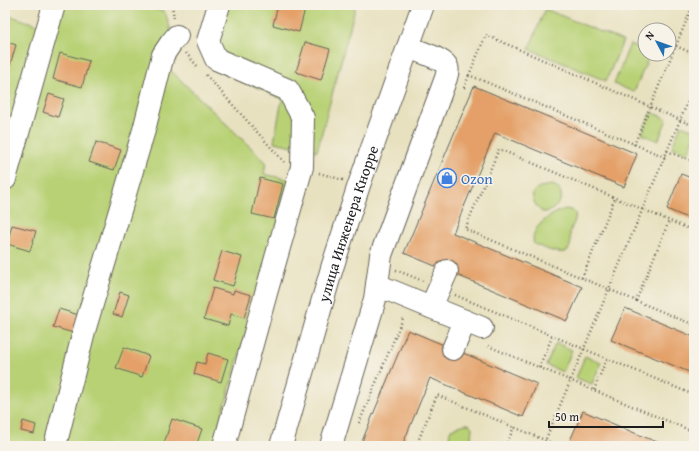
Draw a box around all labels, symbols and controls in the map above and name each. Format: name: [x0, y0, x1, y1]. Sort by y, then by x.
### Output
north arrow: [637, 22, 677, 62]
text: N: [641, 27, 658, 43]
street label: улица Инженера Кнорре: [312, 142, 383, 306]
shop icon: Ozon: [436, 167, 458, 189]
place label: Ozon: [461, 168, 493, 189]
scale bar: [549, 403, 663, 429]
text: 50 m: [555, 408, 579, 425]

